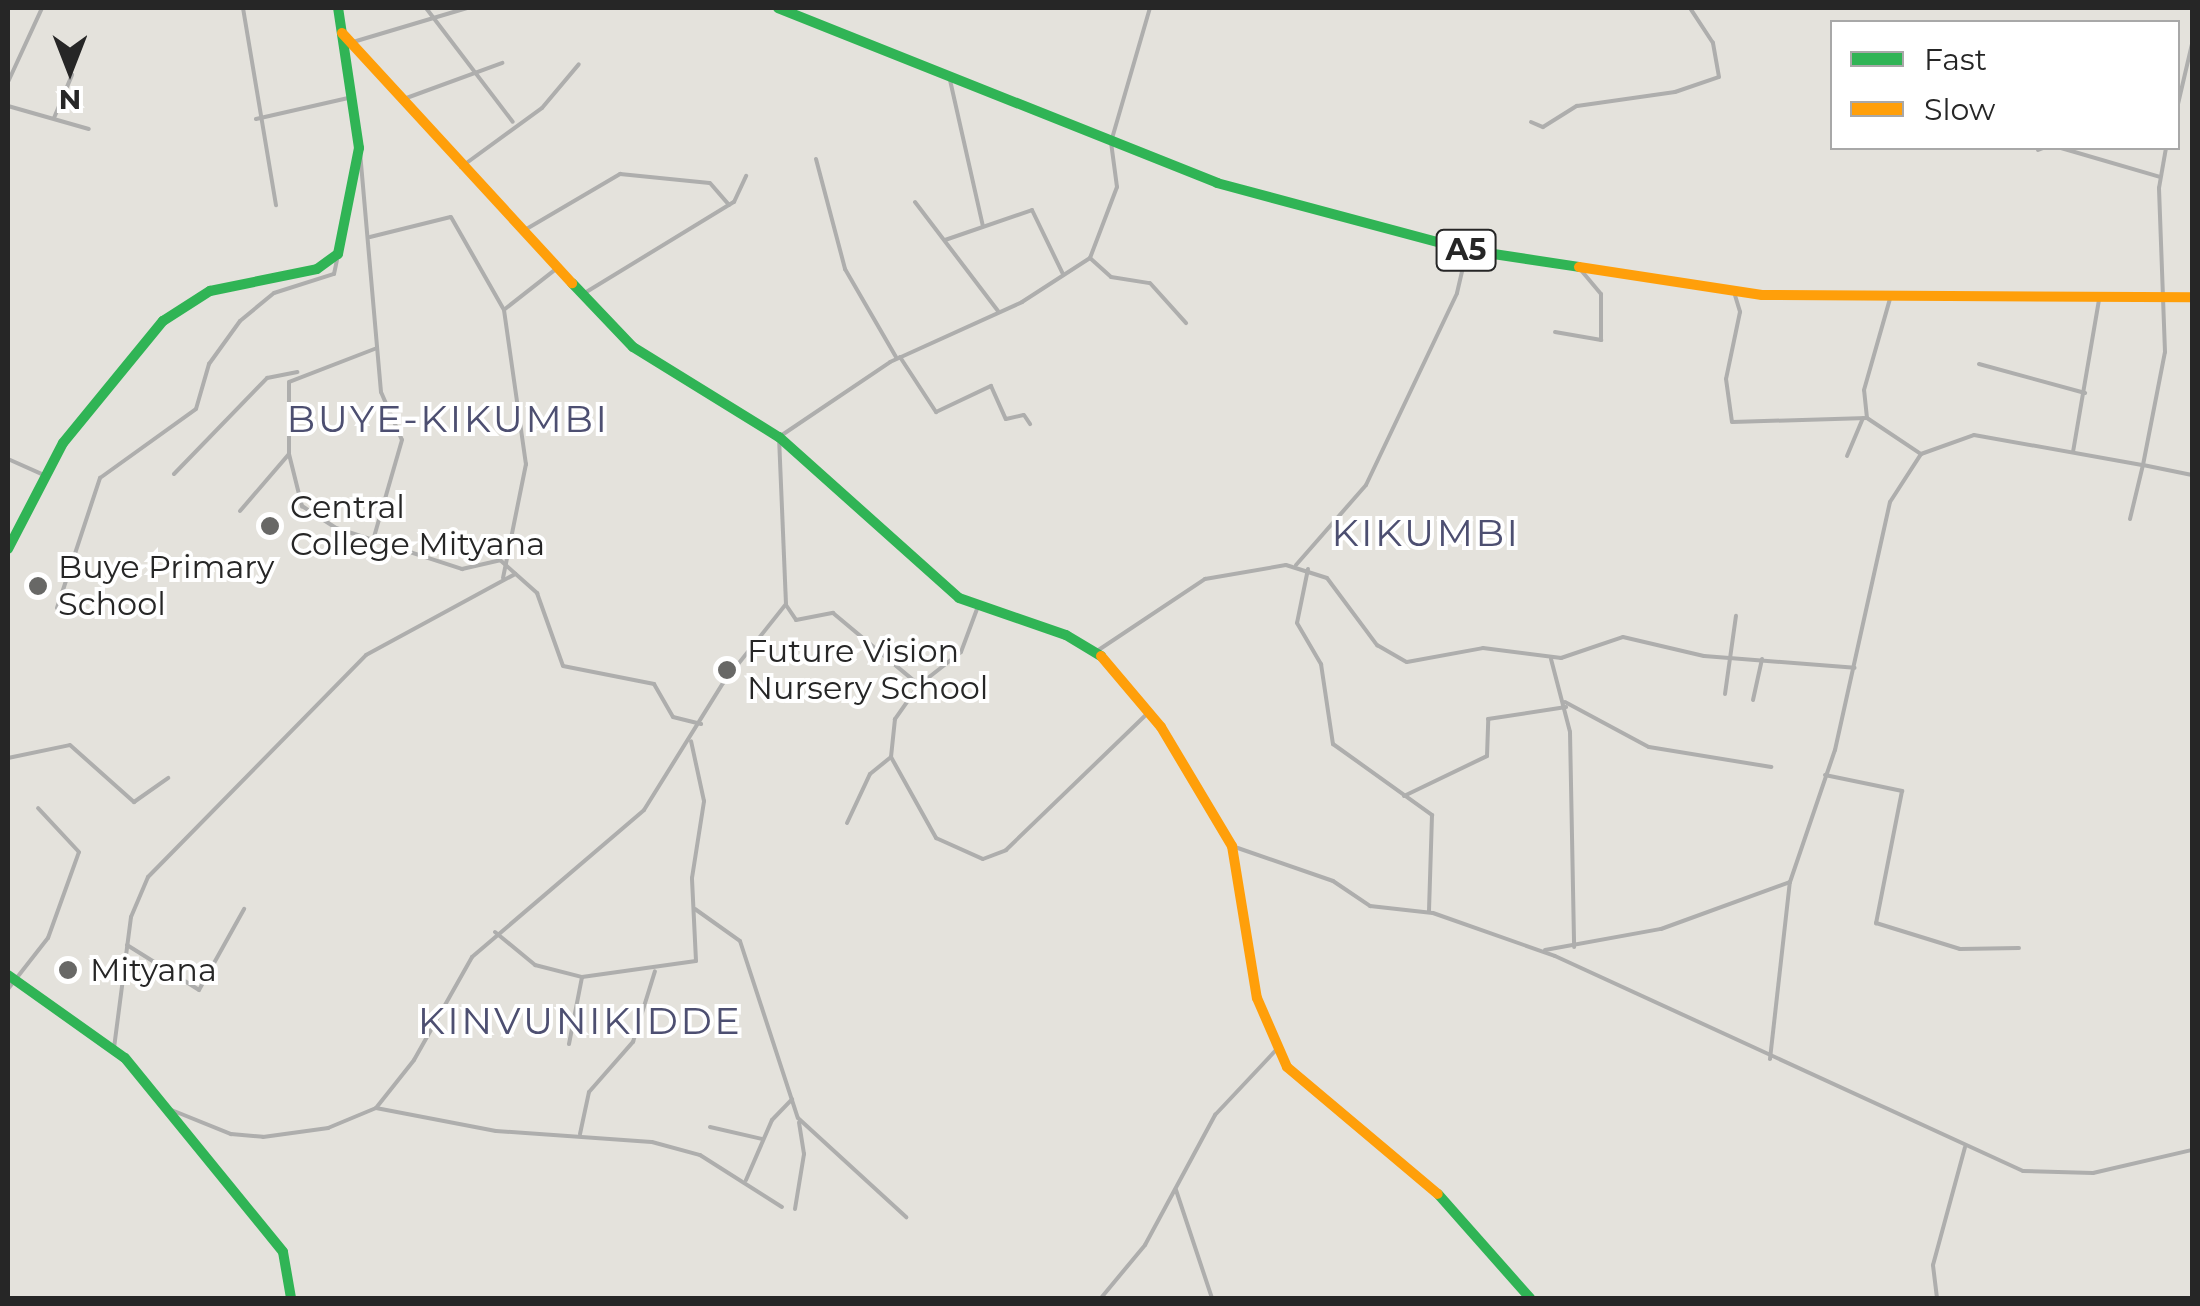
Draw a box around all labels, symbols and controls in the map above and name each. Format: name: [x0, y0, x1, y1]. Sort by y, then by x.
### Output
north arrow: [20, 20, 120, 120]
legend: [1830, 20, 2180, 150]
text: Fast: [1924, 41, 1987, 78]
text: N: [59, 83, 81, 117]
text: Slow: [1924, 91, 1995, 128]
road number: A5: [1434, 225, 1498, 275]
district label: BUYE-KIKUMBI: [287, 396, 609, 442]
place label: Central College Mityana: [290, 489, 545, 564]
district label: KIKUMBI: [1331, 510, 1521, 556]
marker: Central College Mityana: [259, 515, 281, 537]
place label: Buye Primary School: [58, 549, 274, 624]
marker: Buye Primary School: [27, 575, 49, 597]
place label: Future Vision Nursery School: [747, 633, 988, 708]
marker: Future Vision Nursery School: [716, 659, 738, 681]
place label: Mityana: [90, 951, 217, 989]
marker: Mityana: [55, 957, 81, 983]
district label: KINVUNIKIDDE: [418, 998, 742, 1044]

